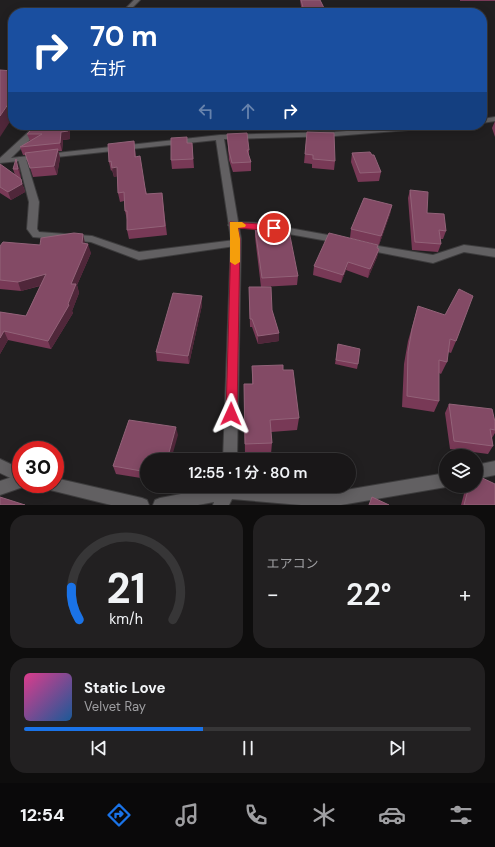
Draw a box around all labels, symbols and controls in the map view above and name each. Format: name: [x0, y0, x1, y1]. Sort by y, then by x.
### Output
text: 70 m: [90, 18, 158, 55]
icon: right: [24, 24, 76, 76]
text: 右折: [90, 57, 126, 81]
icon: left: [195, 100, 217, 122]
icon: ahead: [237, 100, 259, 122]
icon: right: [279, 100, 301, 122]
pin: [257, 211, 291, 245]
icon: arrive: [263, 217, 285, 239]
position arrow: [210, 393, 252, 435]
speed limit sign: 30: [12, 441, 64, 493]
map controls: [439, 449, 483, 493]
button: layers: [439, 449, 483, 493]
text: 12:55 · 1 分 · 80 m: [189, 463, 308, 483]
text: エアコン: [267, 555, 319, 572]
text: 21: [107, 561, 146, 615]
text: 22°: [346, 575, 391, 614]
text: −: [267, 580, 279, 609]
text: +: [459, 580, 471, 609]
text: km/h: [109, 609, 143, 627]
text: Static Love: [84, 678, 165, 698]
text: Velvet Ray: [84, 698, 146, 715]
icon: previous: [88, 737, 110, 759]
icon: pause: [237, 737, 259, 759]
icon: next: [386, 737, 408, 759]
icon: directions: [105, 801, 133, 829]
icon: music: [173, 801, 201, 829]
icon: phone: [242, 801, 270, 829]
icon: climate: [310, 801, 338, 829]
icon: car: [378, 801, 406, 829]
icon: filters: [447, 801, 475, 829]
text: 12:54: [20, 803, 65, 827]

